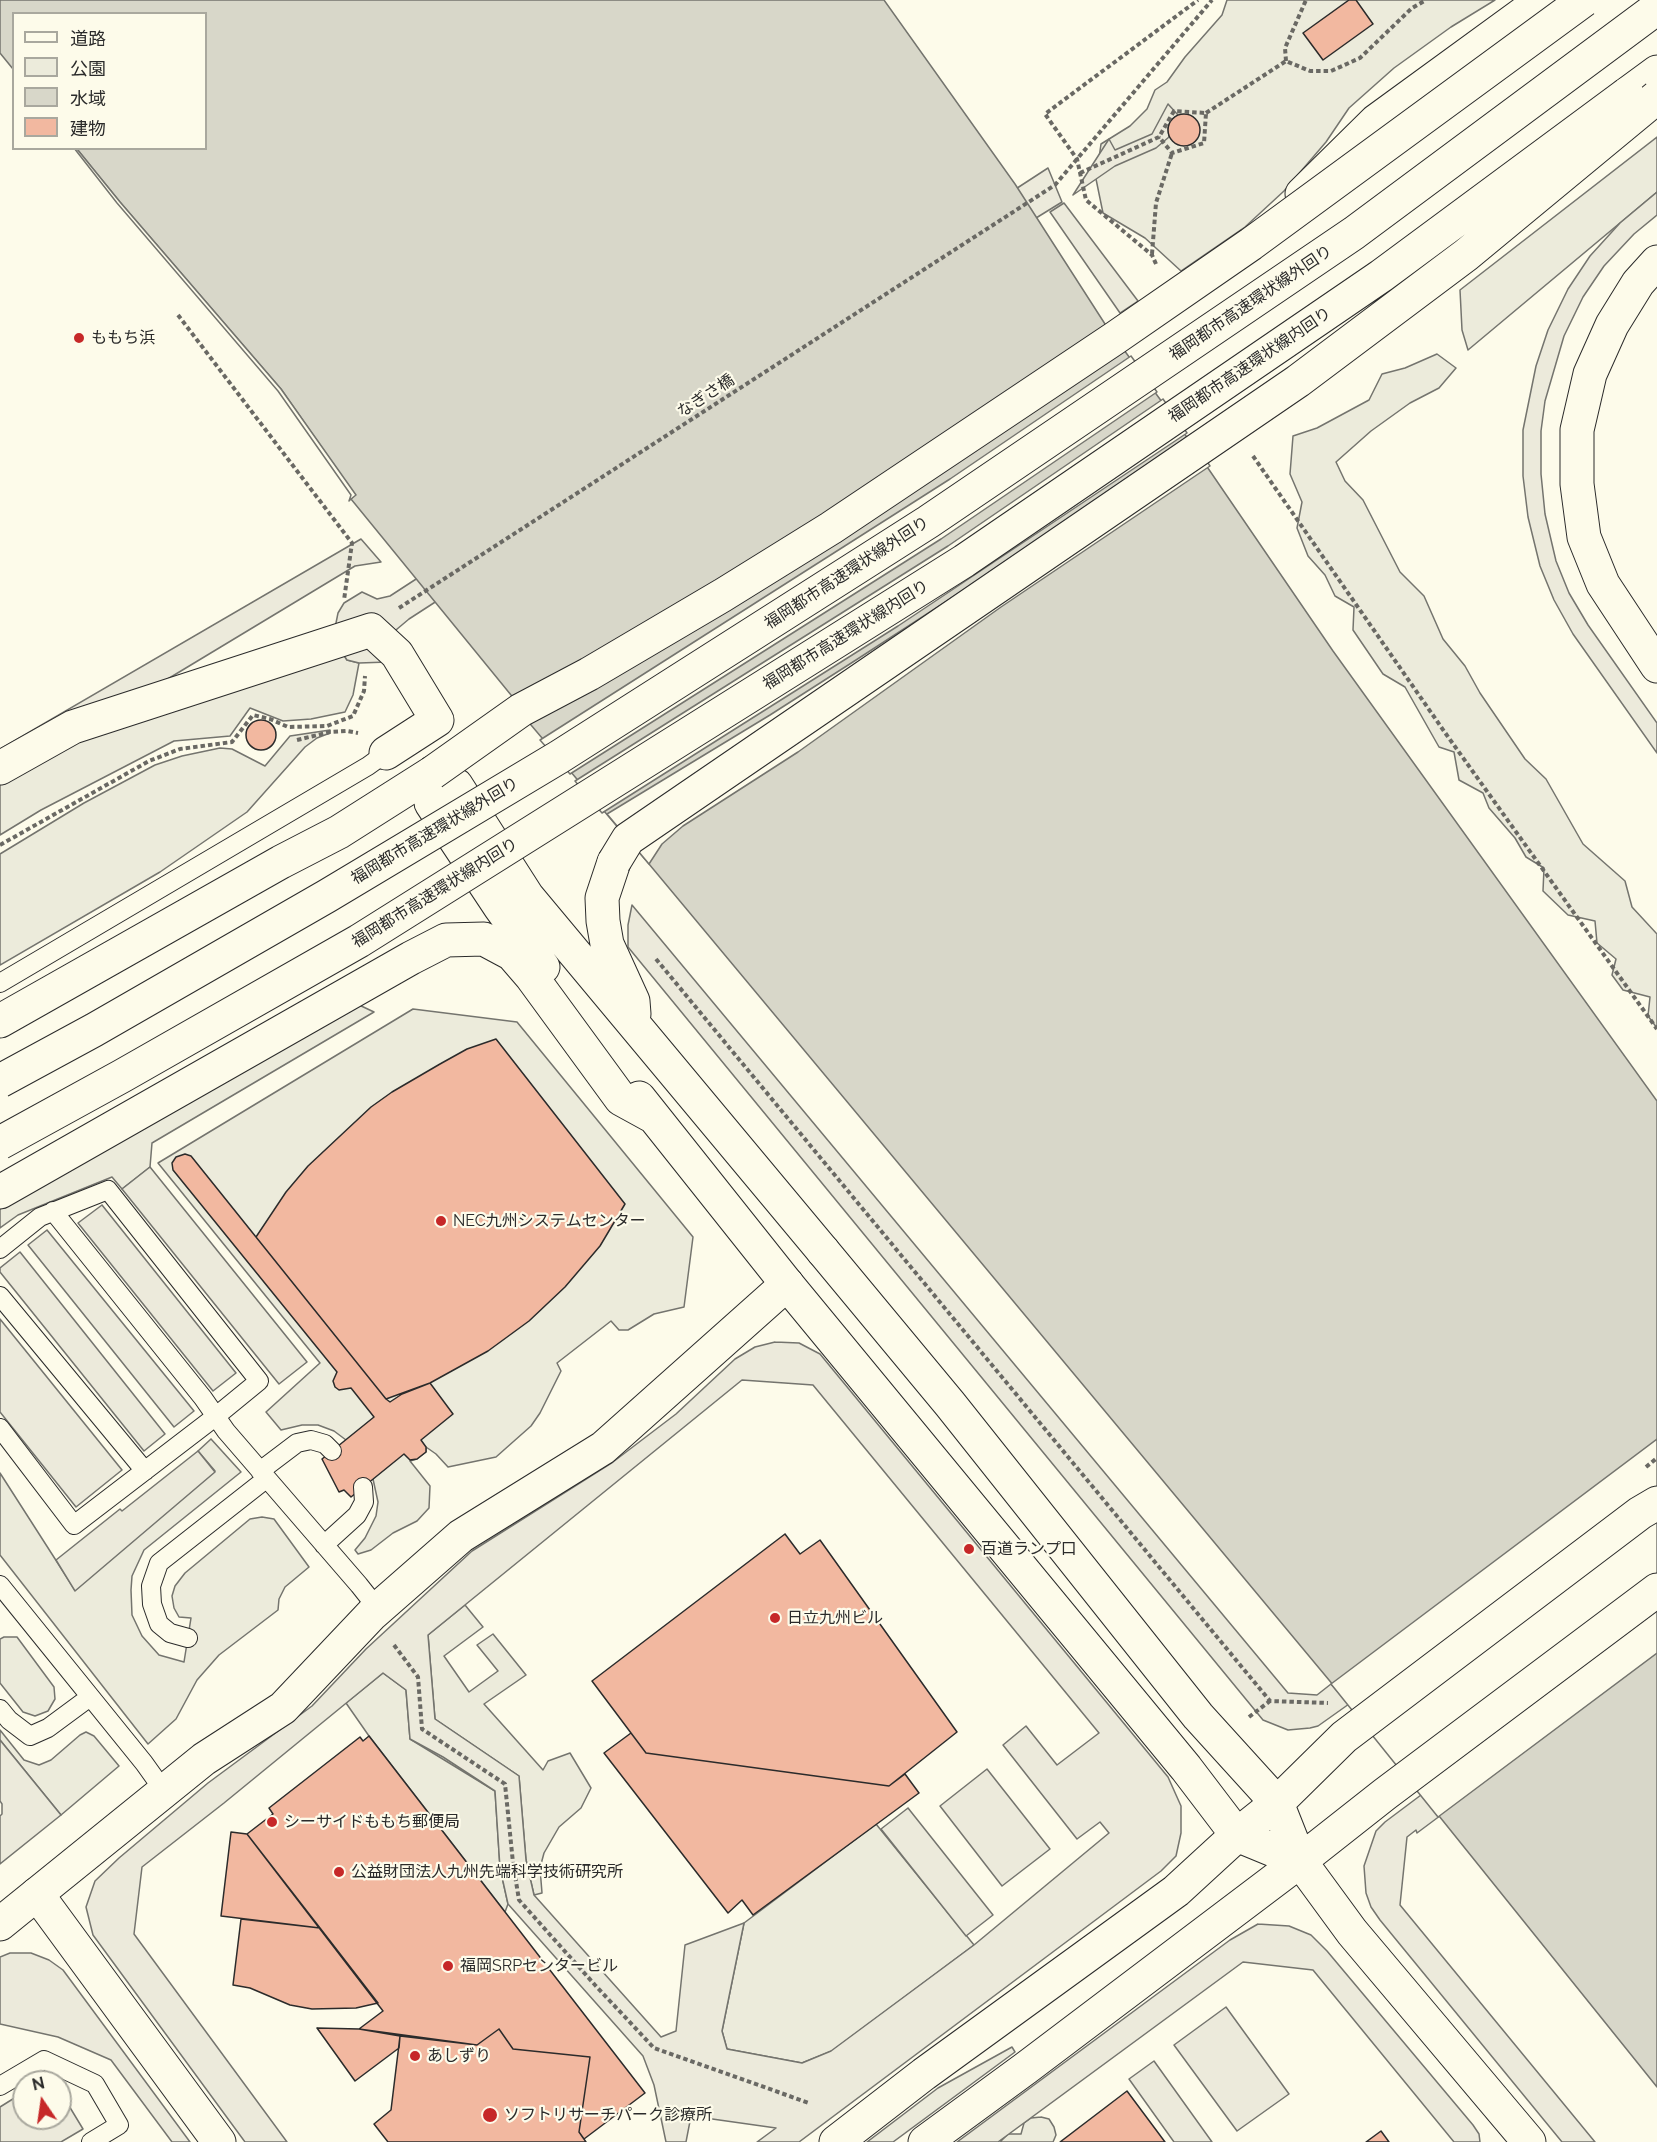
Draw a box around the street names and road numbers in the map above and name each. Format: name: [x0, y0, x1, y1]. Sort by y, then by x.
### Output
street label: 福岡都市高速環状線外回り: [1166, 241, 1336, 365]
street label: 福岡都市高速環状線内回り: [1165, 303, 1335, 427]
street label: なぎさ橋: [674, 371, 738, 421]
street label: 福岡都市高速環状線外回り: [761, 513, 933, 633]
street label: 福岡都市高速環状線内回り: [760, 576, 932, 694]
street label: 福岡都市高速環状線外回り: [348, 773, 522, 889]
street label: 福岡都市高速環状線内回り: [349, 834, 521, 952]

